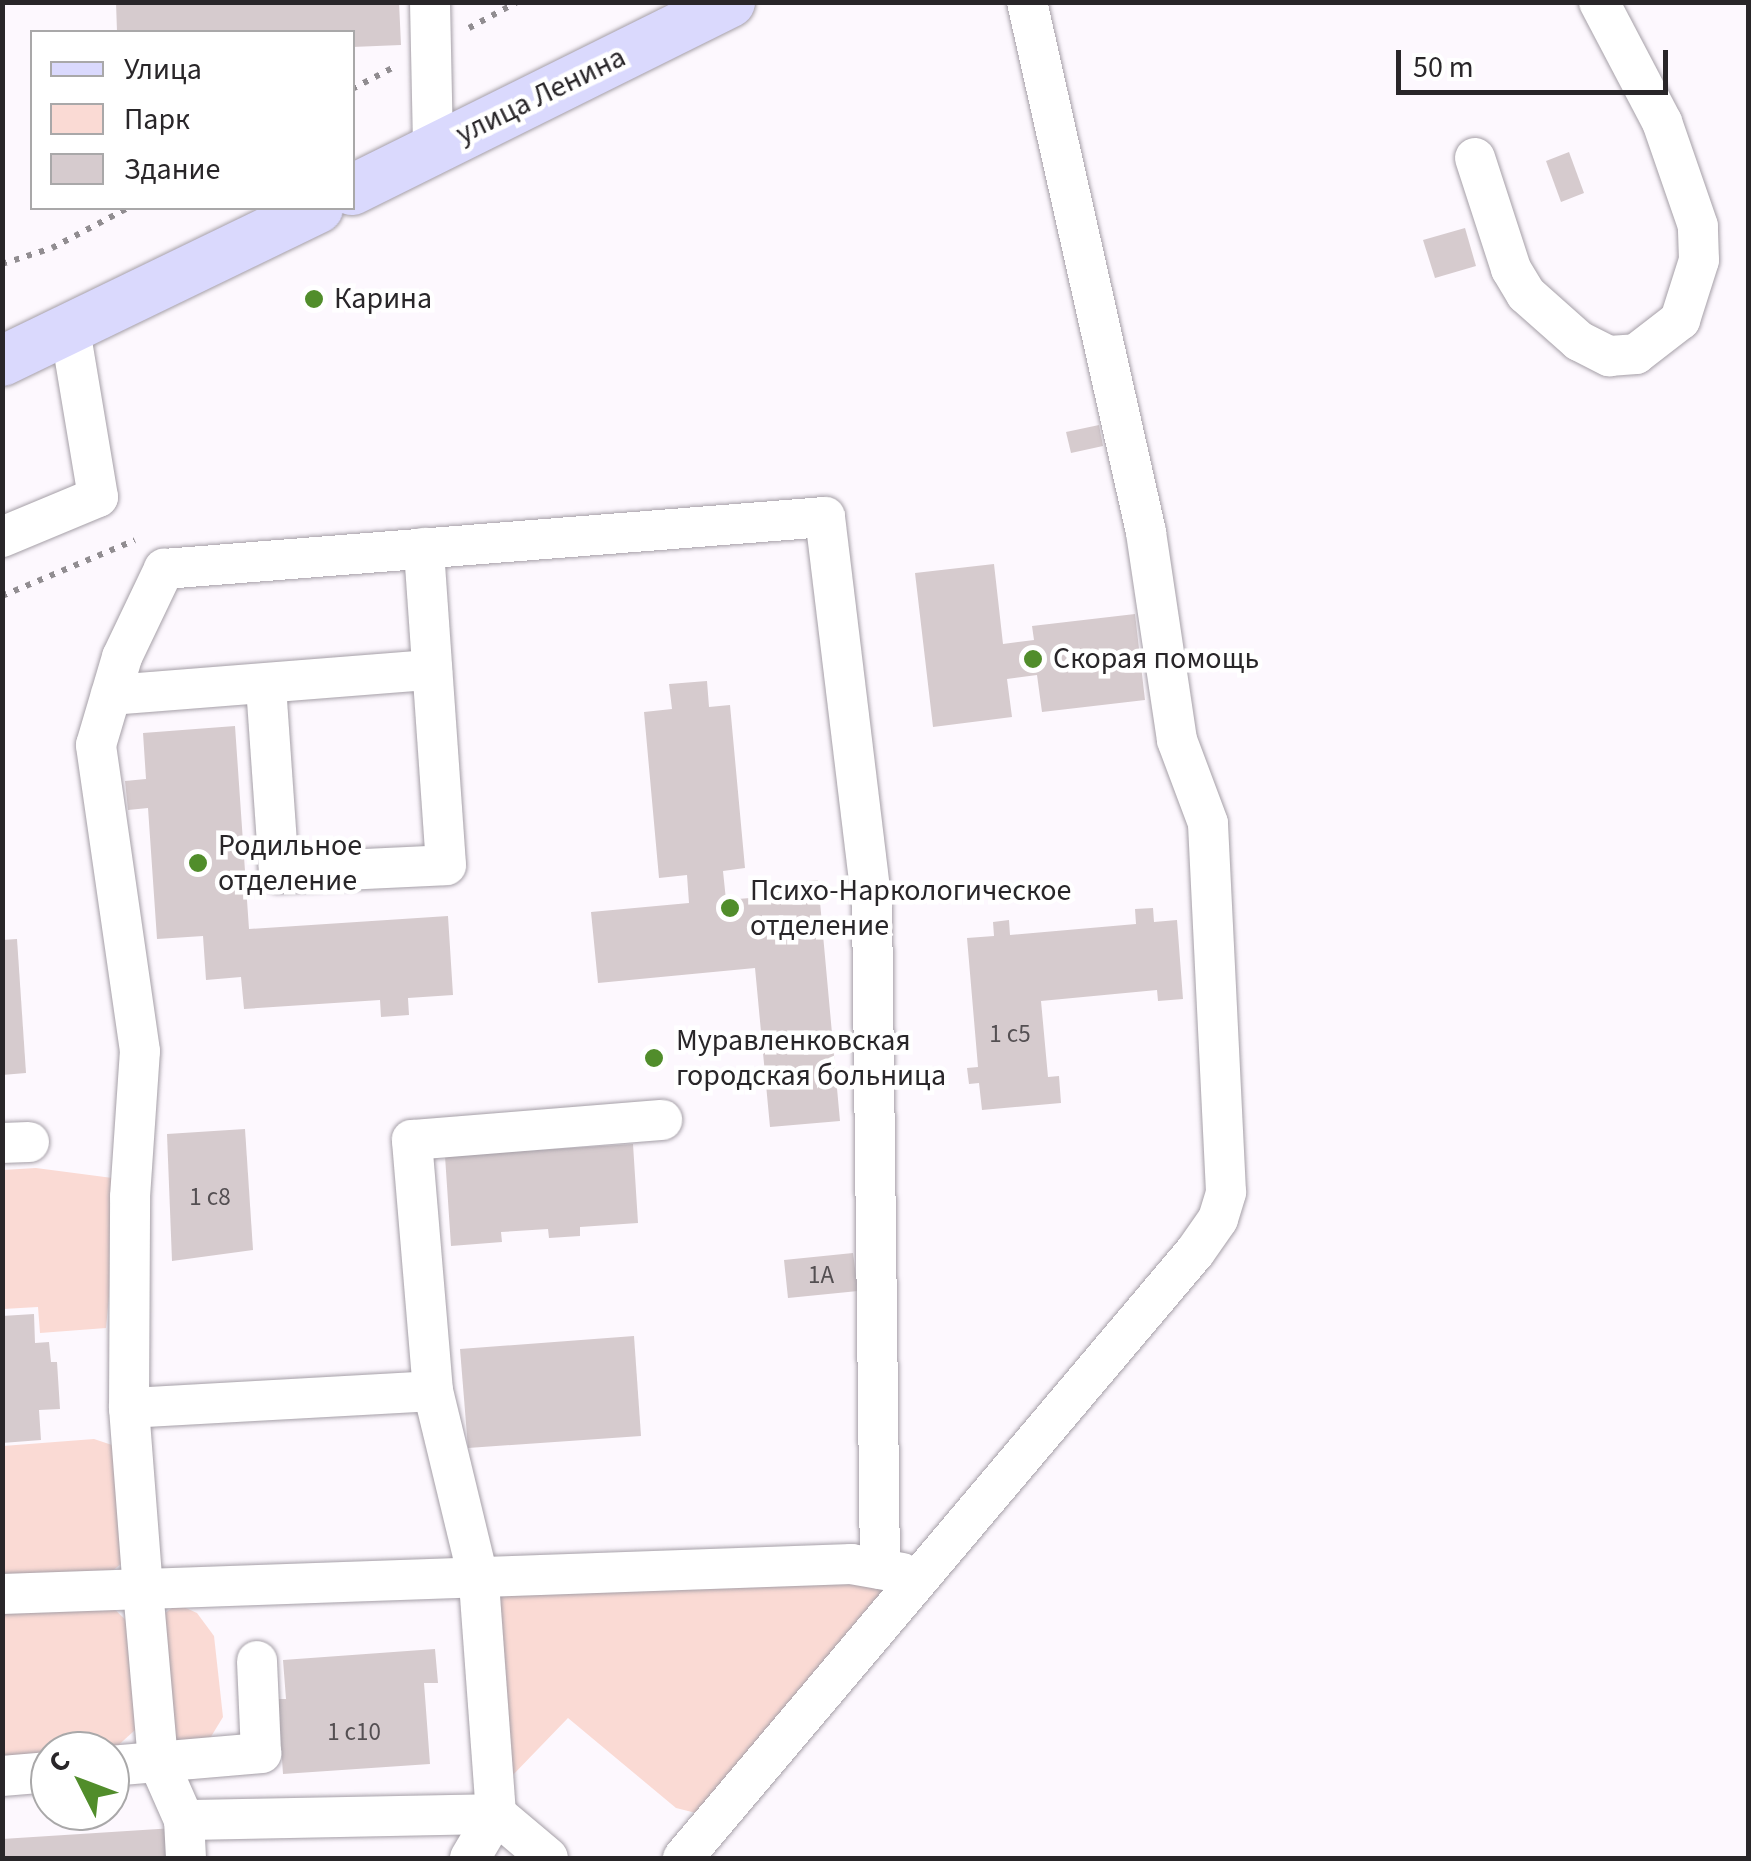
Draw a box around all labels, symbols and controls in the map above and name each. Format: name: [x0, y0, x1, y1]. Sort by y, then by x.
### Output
legend: [30, 30, 355, 210]
scale bar: [1401, 30, 1674, 92]
street label: улица Ленина: [450, 39, 632, 153]
text: 50 m: [1413, 46, 1474, 89]
text: Улица: [124, 48, 202, 91]
text: Парк: [124, 98, 190, 141]
text: Здание: [124, 148, 220, 191]
place label: Карина: [334, 281, 432, 317]
marker: Карина: [303, 288, 325, 310]
place label: Скорая помощь: [1053, 641, 1259, 677]
marker: Скорая помощь: [1022, 648, 1044, 670]
place label: Родильное отделение: [218, 828, 362, 898]
marker: Родильное отделение: [187, 852, 209, 874]
place label: Психо-Наркологическое отделение: [750, 873, 1071, 944]
marker: Психо-Наркологическое отделение: [719, 897, 741, 919]
house number: 1 с5: [989, 1019, 1031, 1049]
place label: Муравленковская городская больница: [676, 1023, 946, 1094]
marker: Муравленковская городская больница: [641, 1045, 667, 1071]
house number: 1 с8: [189, 1182, 231, 1212]
house number: 1А: [808, 1260, 834, 1290]
house number: 1 с10: [327, 1717, 381, 1747]
north arrow: [30, 1731, 130, 1831]
text: С: [39, 1743, 80, 1782]

